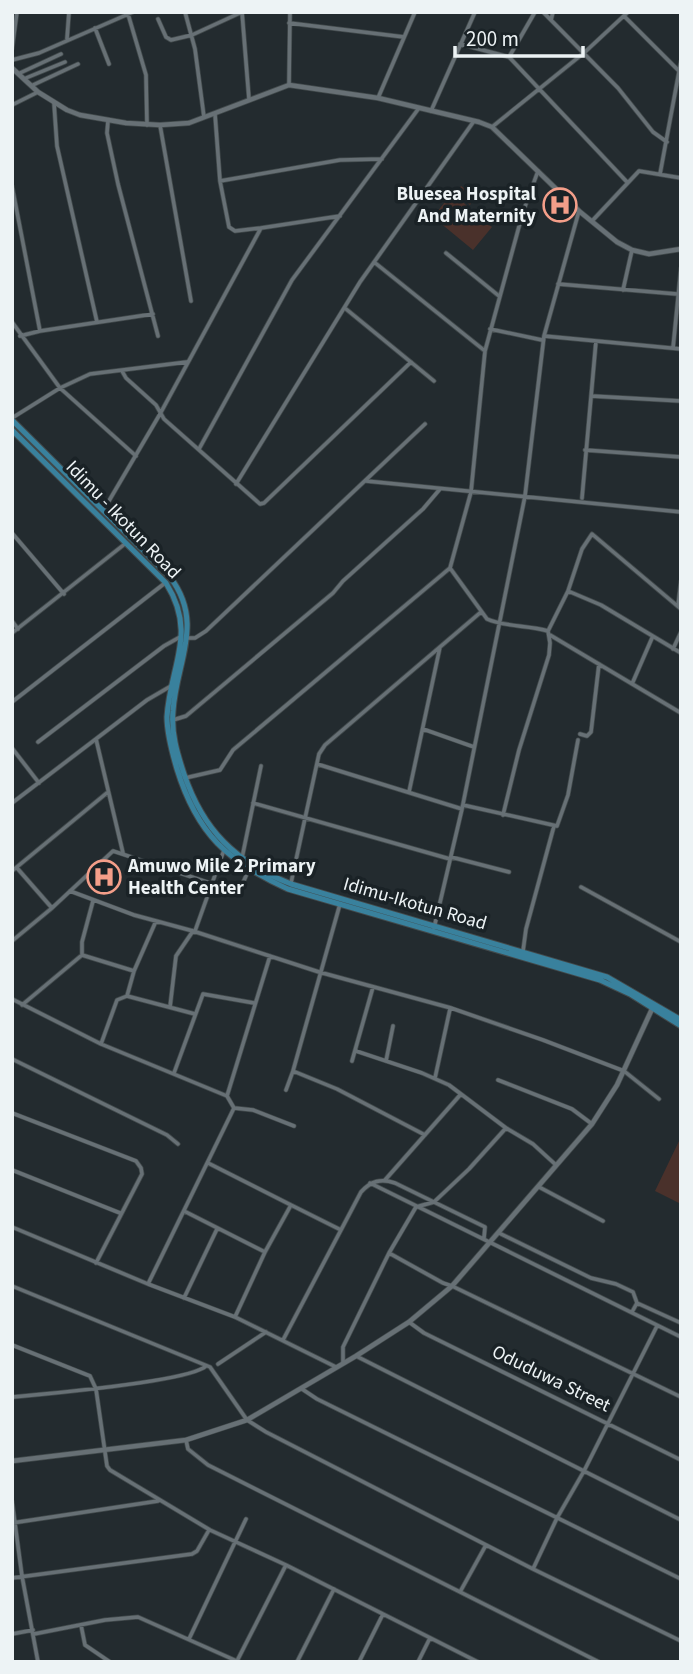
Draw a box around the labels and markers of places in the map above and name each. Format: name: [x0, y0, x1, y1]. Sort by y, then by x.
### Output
place label: Bluesea Hospital And Maternity: [396, 181, 537, 230]
hospital icon: Bluesea Hospital And Maternity: [541, 186, 579, 224]
place label: Amuwo Mile 2 Primary Health Center: [127, 853, 316, 902]
hospital icon: Amuwo Mile 2 Primary Health Center: [85, 858, 123, 896]

